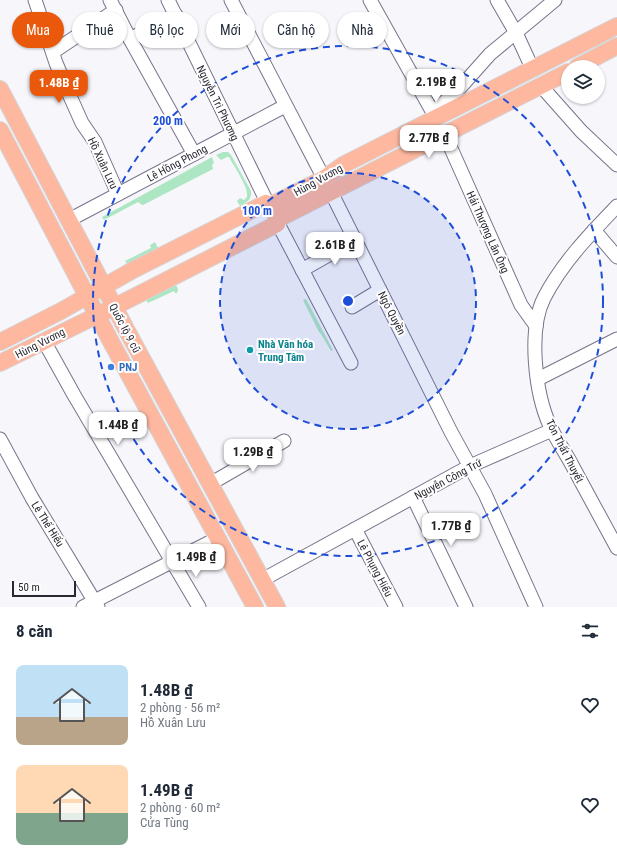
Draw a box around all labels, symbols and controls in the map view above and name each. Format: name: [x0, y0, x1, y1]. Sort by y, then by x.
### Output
chip: Mua: [12, 12, 64, 48]
chip: Thuê: [72, 12, 127, 48]
chip: Bộ lọc: [135, 12, 198, 48]
chip: Mới: [206, 12, 255, 48]
chip: Căn hộ: [263, 12, 329, 48]
chip: Nhà: [337, 12, 387, 48]
map controls: [561, 60, 605, 104]
button: layers: [561, 60, 605, 104]
street label: Nguyễn Tri Phương: [194, 63, 241, 143]
pin: 2.19B ₫: [399, 69, 473, 103]
pin: 1.48B ₫: [22, 70, 96, 104]
text: 2.19B ₫: [416, 74, 456, 89]
text: 1.48B ₫: [39, 75, 79, 90]
text: 200 m: [153, 114, 183, 128]
pin: 2.77B ₫: [392, 125, 466, 159]
text: 2.77B ₫: [409, 130, 449, 145]
street label: Hồ Xuân Lưu: [85, 135, 120, 191]
street label: Lê Hồng Phong: [145, 142, 210, 185]
street label: Hùng Vương: [292, 162, 345, 199]
street label: Hải Thượng Lãn Ông: [464, 189, 511, 275]
text: 100 m: [242, 204, 272, 218]
pin: 2.61B ₫: [298, 232, 372, 266]
text: 2.61B ₫: [315, 237, 355, 252]
street label: Ngô Quyền: [375, 289, 408, 337]
centre of rings: [341, 294, 355, 308]
street label: Quốc lộ 9 cũ: [106, 301, 143, 355]
street label: Hùng Vương: [13, 325, 67, 361]
place label: Nhà Văn hóa Trung Tâm: [258, 338, 313, 364]
marker: Nhà Văn hóa Trung Tâm: [245, 345, 255, 355]
place label: PNJ: [119, 361, 137, 374]
marker: PNJ: [106, 362, 116, 372]
pin: 1.44B ₫: [81, 412, 155, 446]
text: 1.44B ₫: [98, 417, 138, 432]
street label: Tôn Thất Thuyết: [543, 417, 586, 485]
pin: 1.29B ₫: [216, 439, 290, 473]
text: 1.29B ₫: [233, 444, 273, 459]
street label: Nguyễn Công Trứ: [412, 456, 485, 503]
street label: Lê Thế Hiếu: [28, 499, 67, 549]
pin: 1.77B ₫: [414, 513, 488, 547]
text: 1.77B ₫: [431, 518, 471, 533]
street label: Lê Phụng Hiểu: [354, 537, 395, 599]
pin: 1.49B ₫: [159, 544, 233, 578]
text: 1.49B ₫: [176, 549, 216, 564]
scale bar: [12, 579, 76, 598]
text: 50 m: [18, 581, 40, 594]
icon: filters: [579, 620, 601, 642]
text: 8 căn: [16, 621, 53, 641]
text: 1.48B ₫: [140, 680, 193, 700]
icon: home: [48, 681, 96, 729]
icon: heart: [579, 694, 601, 716]
text: 2 phòng · 56 m²: [140, 700, 220, 715]
text: Hồ Xuân Lưu: [140, 715, 206, 730]
text: 1.49B ₫: [140, 780, 193, 800]
icon: home: [48, 781, 96, 829]
icon: heart: [579, 794, 601, 816]
text: 2 phòng · 60 m²: [140, 800, 220, 815]
text: Cửa Tùng: [140, 815, 189, 830]

